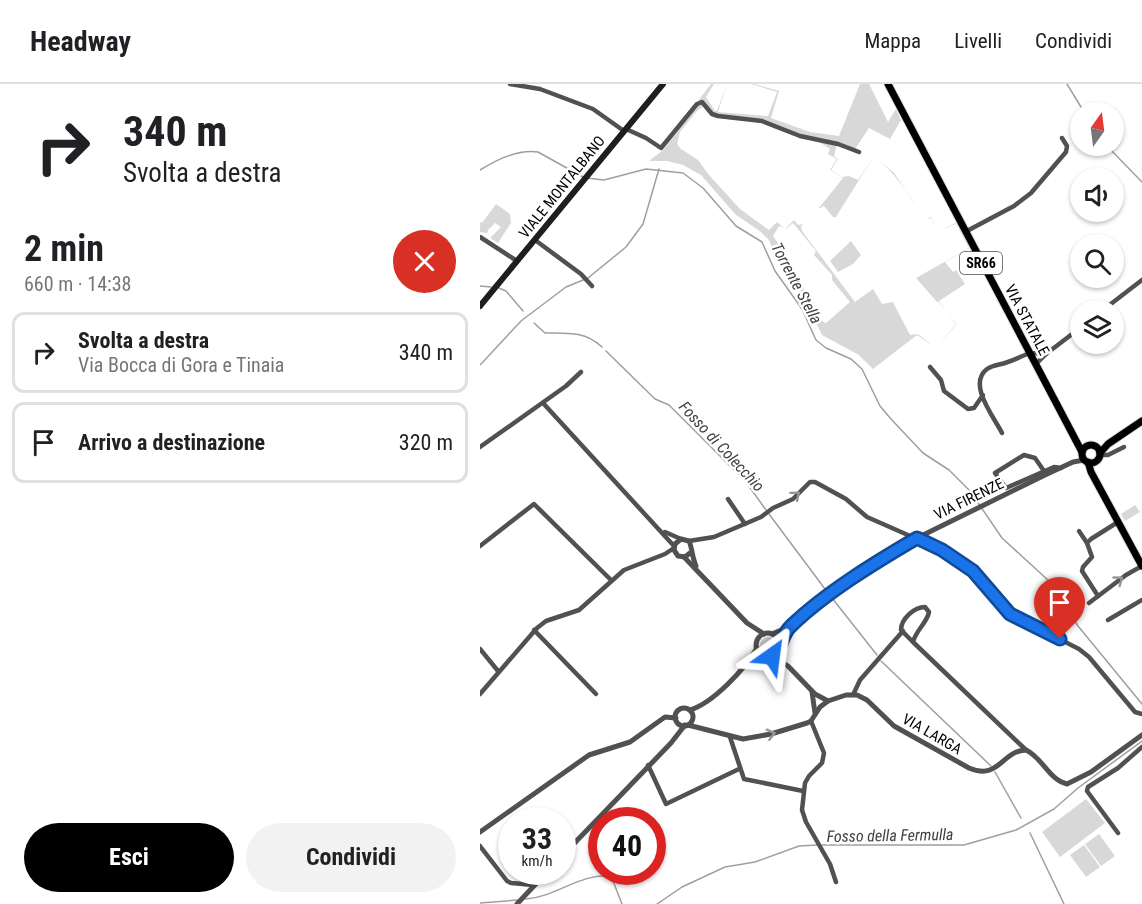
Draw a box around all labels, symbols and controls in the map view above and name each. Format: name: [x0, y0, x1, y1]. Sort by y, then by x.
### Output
text: Headway: [30, 25, 131, 58]
text: Mappa: [864, 29, 921, 53]
text: Livelli: [954, 29, 1002, 53]
text: Condividi: [1035, 29, 1112, 53]
north arrow: [1070, 102, 1124, 156]
map controls: [1070, 102, 1124, 354]
text: 340 m: [123, 107, 228, 156]
icon: right: [24, 108, 102, 186]
street label: VIALE MONTALBANO: [515, 132, 609, 242]
text: Svolta a destra: [123, 157, 281, 189]
button: sound: [1070, 168, 1124, 222]
text: 2 min: [24, 228, 104, 270]
button: close: [393, 230, 456, 293]
button: search: [1070, 234, 1124, 288]
water label: Torrente Stella: [767, 239, 826, 327]
road number: SR66: [960, 252, 1002, 274]
text: 660 m · 14:38: [24, 272, 131, 296]
street label: VIA STATALE: [1001, 282, 1053, 358]
button: layers: [1070, 300, 1124, 354]
text: Svolta a destra: [78, 328, 209, 353]
icon: right: [27, 336, 60, 369]
text: 340 m: [399, 340, 453, 365]
text: Via Bocca di Gora e Tinaia: [78, 353, 284, 377]
water label: Fosso di Colecchio: [675, 397, 768, 495]
icon: arrive: [27, 426, 60, 459]
text: Arrivo a destinazione: [78, 430, 265, 455]
text: 320 m: [399, 430, 453, 455]
street label: VIA FIRENZE: [931, 474, 1007, 524]
one-way arrow: [789, 492, 800, 503]
pin: [1034, 577, 1085, 639]
one-way arrow: [1113, 577, 1124, 588]
icon: arrive: [1043, 586, 1076, 619]
position arrow: [740, 624, 804, 688]
street label: VIA LARGA: [899, 710, 965, 758]
one-way arrow: [765, 728, 775, 741]
speed limit sign: 40: [588, 807, 666, 885]
text: 33: [522, 821, 552, 856]
button: Esci: [24, 823, 234, 892]
button: Condividi: [246, 823, 456, 892]
water label: Fosso della Fermulla: [826, 825, 954, 846]
text: km/h: [522, 852, 552, 870]

